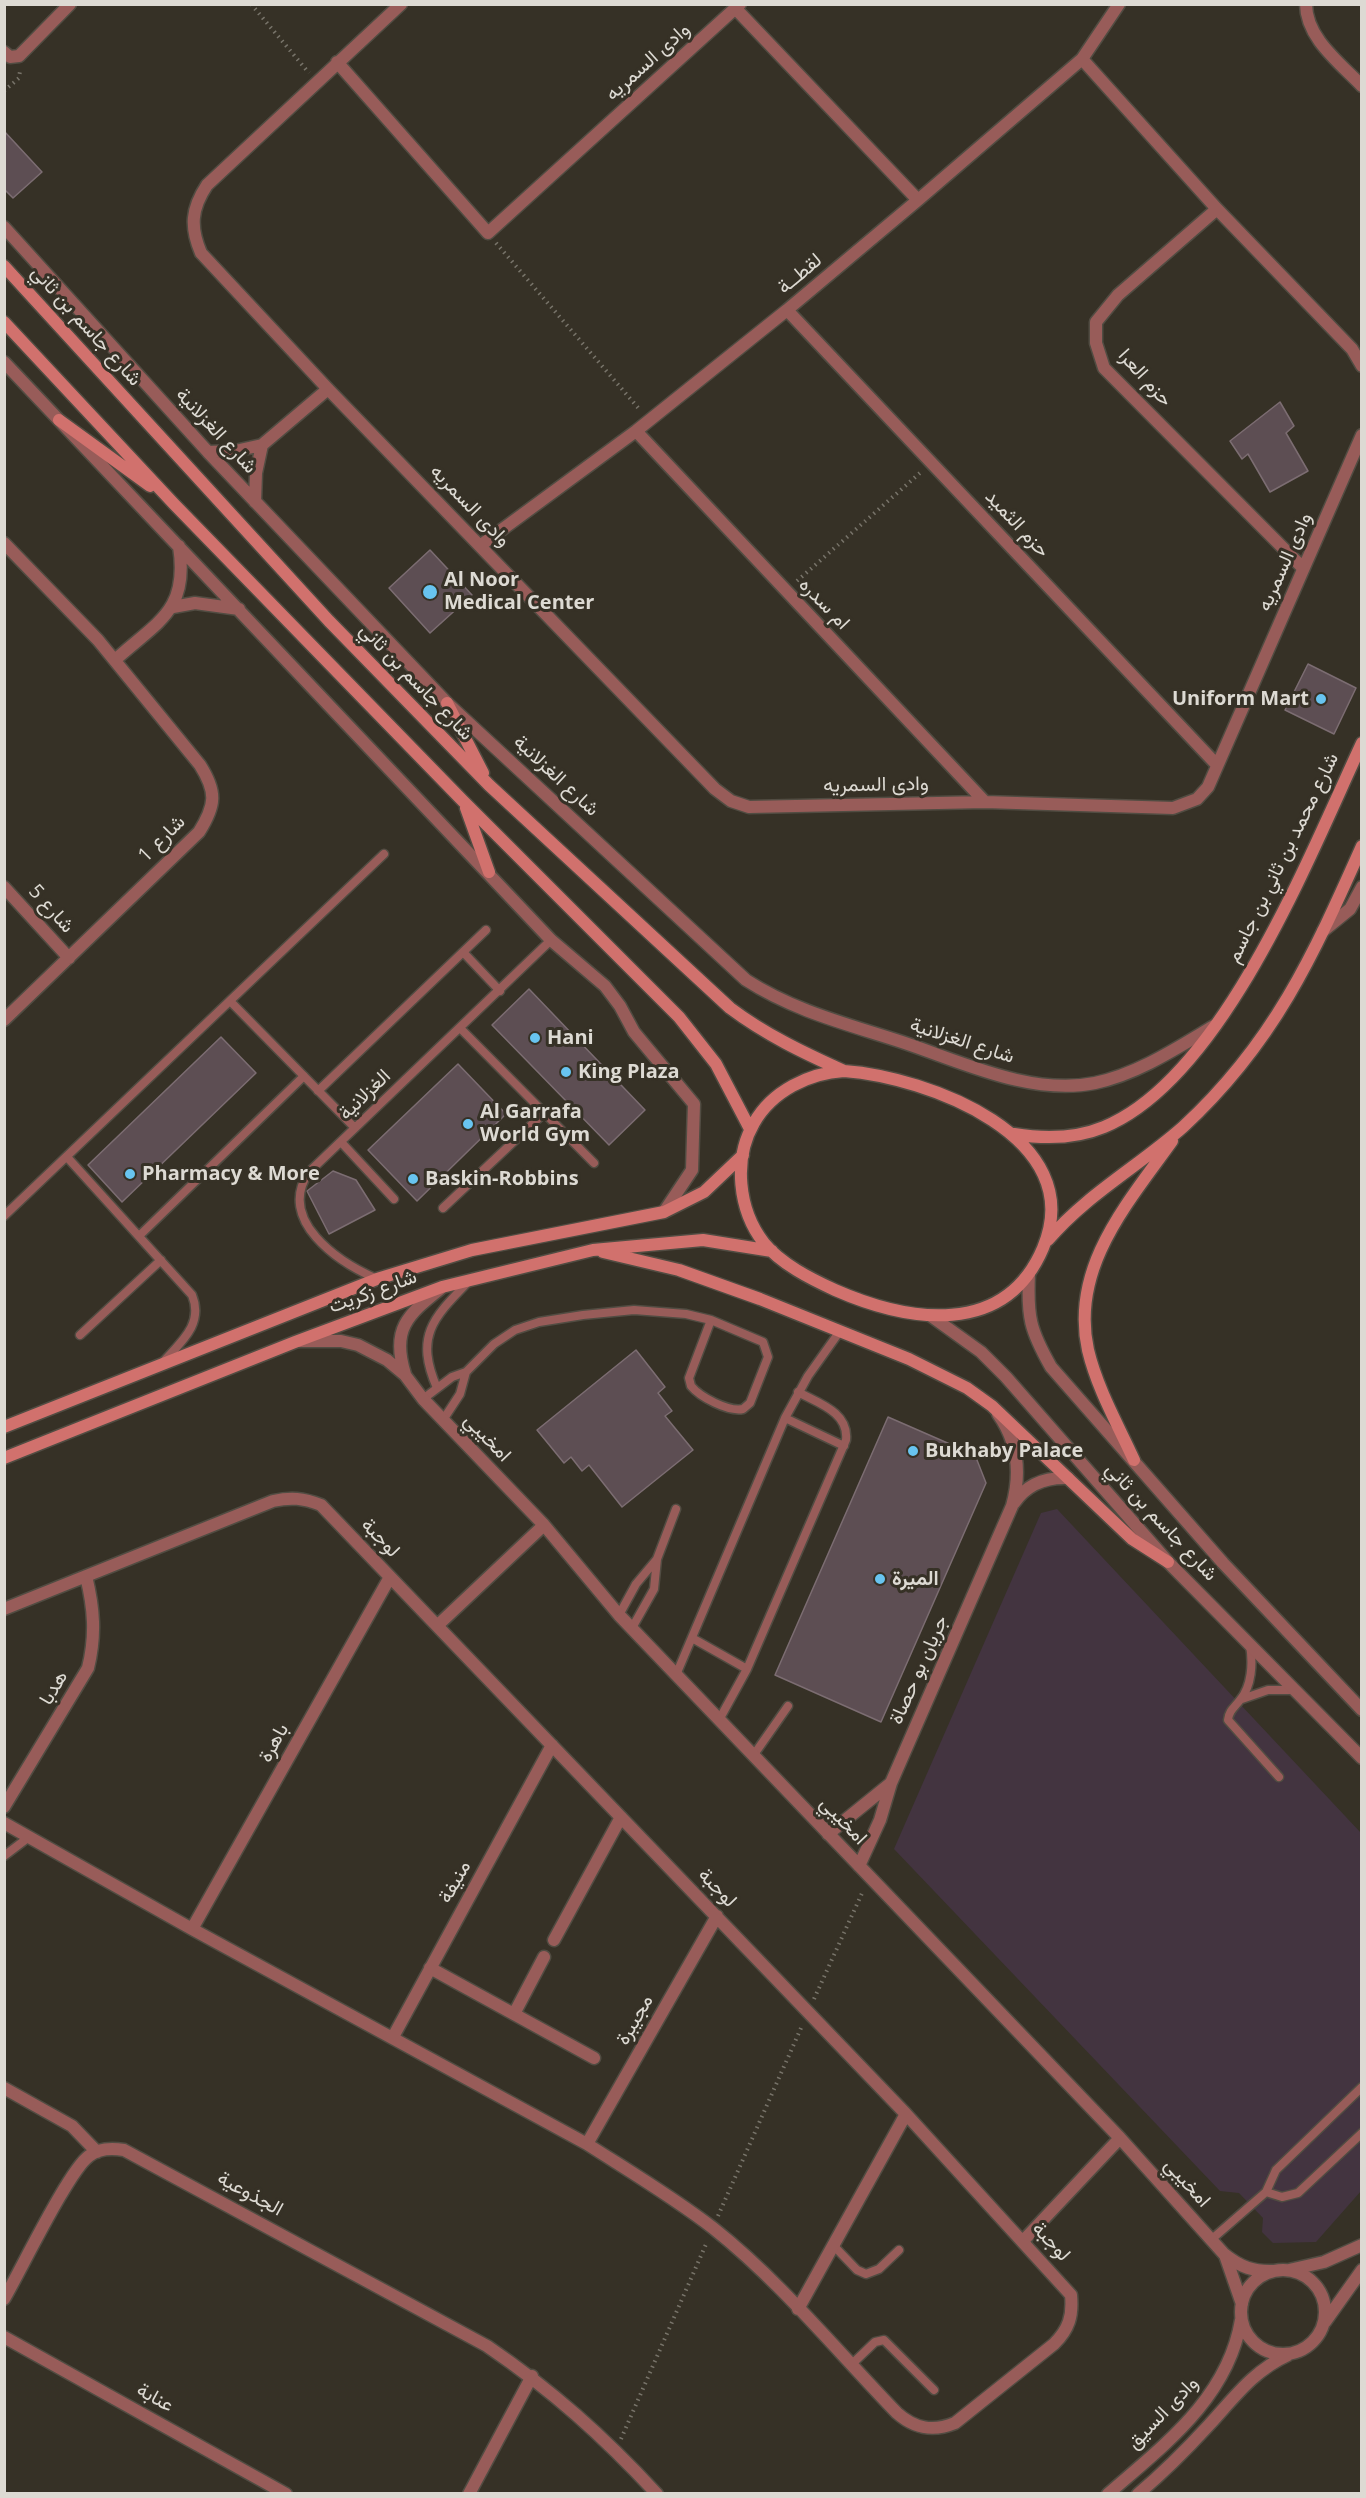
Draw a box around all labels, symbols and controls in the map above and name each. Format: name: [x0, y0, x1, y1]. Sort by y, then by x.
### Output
street label: وادى السمريه: [601, 18, 695, 106]
street label: لقطــة: [773, 249, 827, 299]
street label: شارع جاسم بن ثاني: [26, 261, 146, 391]
street label: حزم العرا: [1113, 344, 1177, 412]
street label: شارع الغزلانية: [170, 383, 262, 479]
street label: وادى السمريه: [425, 460, 515, 552]
street label: حزم الثميد: [980, 485, 1054, 563]
street label: وادى السمريه: [1253, 509, 1317, 615]
place label: Al Noor Medical Center: [444, 568, 594, 615]
street label: ام سدره: [794, 573, 854, 635]
marker: Al Noor Medical Center: [421, 583, 439, 601]
street label: شارع جاسم بن ثاني: [354, 618, 478, 746]
place label: Uniform Mart: [1172, 687, 1309, 711]
marker: Uniform Mart: [1314, 692, 1328, 706]
street label: شارع الغزلانية: [508, 730, 604, 822]
street label: شارع محمد بن ثاني بن جاسم: [1222, 749, 1344, 967]
street label: وادى السمريه: [823, 772, 929, 798]
street label: شارع 1: [133, 810, 191, 868]
street label: شارع 5: [23, 880, 79, 938]
street label: شارع الغزلانية: [907, 1013, 1017, 1069]
place label: Hani: [547, 1026, 594, 1050]
marker: Hani: [528, 1031, 542, 1045]
place label: King Plaza: [578, 1060, 680, 1084]
street label: الغزلانية: [334, 1065, 396, 1125]
marker: King Plaza: [559, 1065, 573, 1079]
place label: Al Garrafa World Gym: [480, 1100, 590, 1147]
marker: Al Garrafa World Gym: [461, 1117, 475, 1131]
place label: Pharmacy & More: [142, 1162, 320, 1186]
marker: Pharmacy & More: [123, 1167, 137, 1181]
place label: Baskin-Robbins: [425, 1167, 579, 1191]
marker: Baskin-Robbins: [406, 1172, 420, 1186]
street label: شارع زكريت: [326, 1265, 420, 1319]
street label: امخيبي: [458, 1409, 516, 1467]
place label: Bukhaby Palace: [925, 1439, 1083, 1463]
marker: Bukhaby Palace: [906, 1444, 920, 1458]
street label: شارع جاسم بن ثاني: [1100, 1458, 1222, 1586]
street label: لوجبة: [356, 1513, 404, 1563]
place label: الميرة: [892, 1567, 939, 1591]
marker: الميرة: [873, 1572, 887, 1586]
street label: جريان بو حصاة: [884, 1612, 954, 1728]
street label: هدبا: [35, 1667, 73, 1709]
street label: باهرة: [254, 1719, 294, 1767]
street label: امخيبي: [814, 1792, 872, 1850]
street label: منيفة: [434, 1857, 476, 1907]
street label: لوجبة: [693, 1863, 741, 1913]
street label: مجيبرة: [611, 1991, 659, 2049]
street label: امخيبي: [1159, 2153, 1215, 2213]
street label: الجذوعية: [213, 2166, 287, 2222]
street label: لوجبة: [1027, 2217, 1075, 2267]
street label: وادى السيق: [1122, 2371, 1204, 2455]
street label: عنابة: [132, 2378, 178, 2418]

